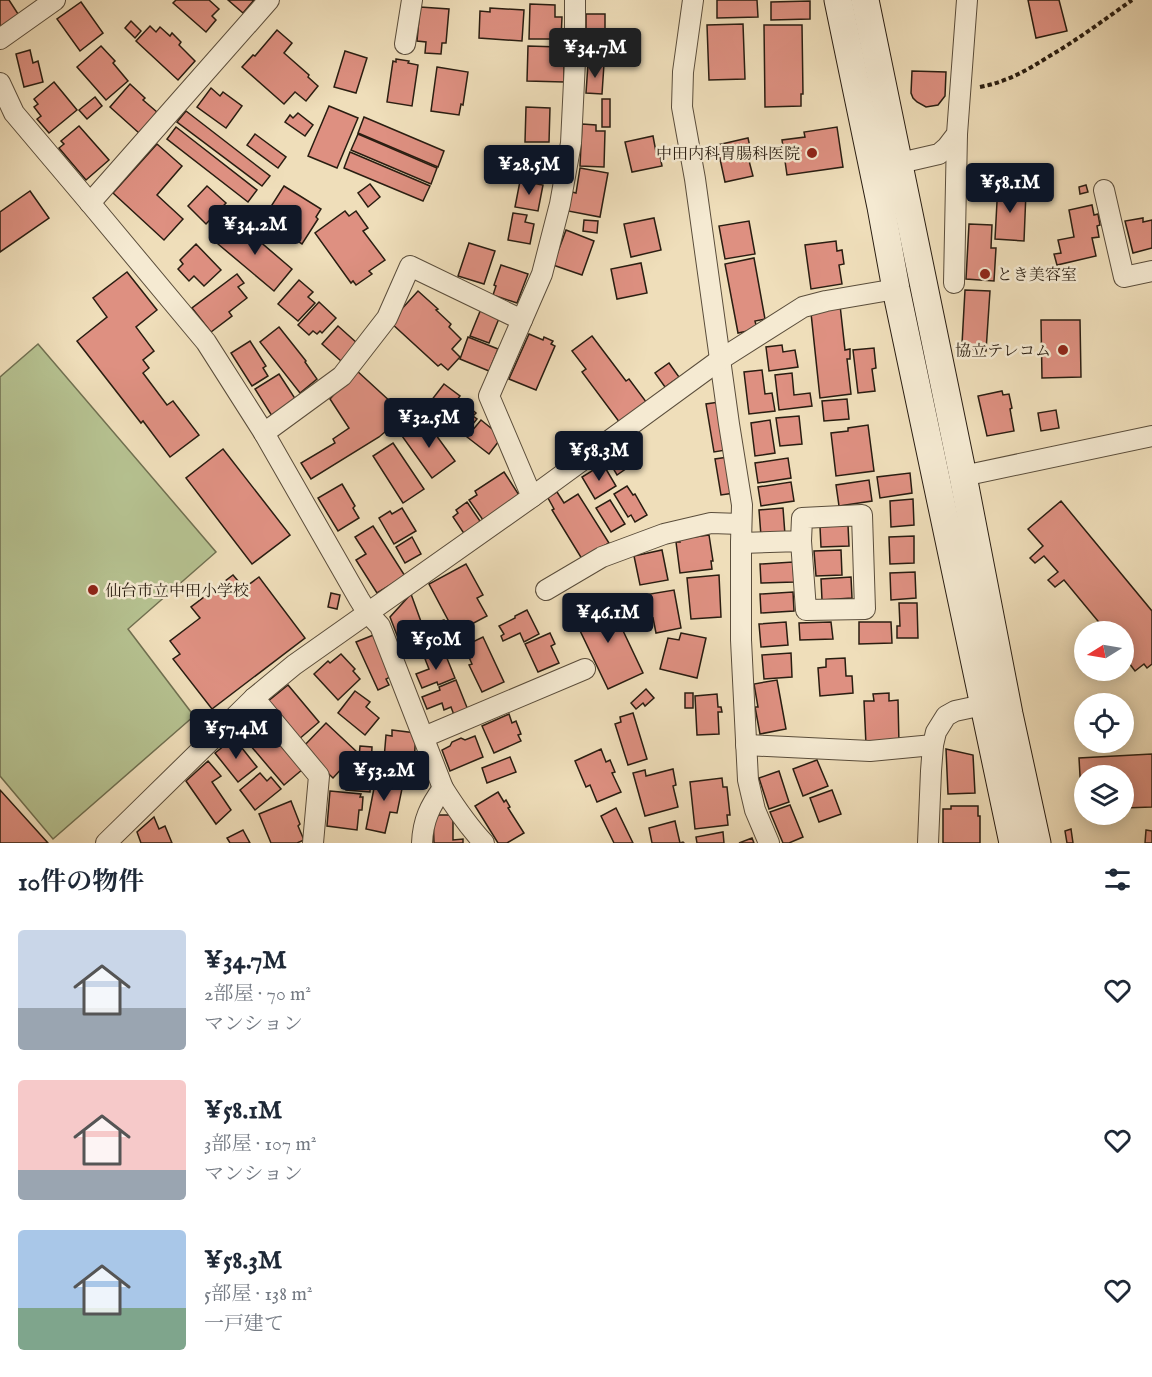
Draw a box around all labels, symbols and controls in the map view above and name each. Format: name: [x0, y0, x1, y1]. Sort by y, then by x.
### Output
pin: ¥34.7M: [546, 28, 644, 79]
text: ¥34.7M: [563, 35, 627, 60]
pin: ¥28.5M: [480, 145, 578, 196]
place label: 中田内科胃腸科医院: [656, 145, 800, 165]
marker: 中田内科胃腸科医院: [805, 146, 819, 160]
text: ¥28.5M: [498, 152, 560, 177]
pin: ¥58.1M: [961, 163, 1059, 214]
text: ¥58.1M: [980, 170, 1040, 195]
pin: ¥34.2M: [206, 205, 304, 256]
text: ¥34.2M: [223, 212, 287, 237]
place label: とき美容室: [997, 266, 1077, 286]
marker: とき美容室: [978, 267, 992, 281]
place label: 協立テレコム: [955, 342, 1051, 362]
marker: 協立テレコム: [1056, 343, 1070, 357]
pin: ¥32.5M: [380, 398, 478, 449]
text: ¥32.5M: [398, 405, 460, 430]
pin: ¥58.3M: [550, 431, 648, 482]
text: ¥58.3M: [569, 438, 629, 463]
place label: 仙台市立中田小学校: [105, 582, 249, 602]
marker: 仙台市立中田小学校: [86, 583, 100, 597]
pin: ¥46.1M: [559, 593, 657, 644]
text: ¥46.1M: [576, 600, 640, 625]
pin: ¥50M: [400, 620, 472, 671]
north arrow: [1074, 621, 1134, 681]
map controls: [1074, 621, 1134, 825]
text: ¥50M: [411, 627, 461, 652]
button: locate: [1074, 693, 1134, 753]
pin: ¥57.4M: [187, 709, 285, 760]
text: ¥57.4M: [204, 716, 268, 741]
pin: ¥53.2M: [335, 751, 433, 802]
text: ¥53.2M: [353, 758, 415, 783]
button: layers: [1074, 765, 1134, 825]
icon: filters: [1101, 863, 1134, 896]
text: 10件の物件: [18, 866, 144, 899]
text: ¥34.7M: [204, 944, 287, 977]
icon: home: [66, 954, 138, 1026]
icon: heart: [1101, 974, 1134, 1007]
text: 2部屋 · 70 m²: [204, 982, 311, 1007]
text: マンション: [204, 1012, 303, 1037]
text: ¥58.1M: [204, 1094, 282, 1127]
icon: home: [66, 1104, 138, 1176]
icon: heart: [1101, 1124, 1134, 1157]
text: 3部屋 · 107 m²: [204, 1132, 317, 1157]
text: マンション: [204, 1162, 303, 1187]
text: ¥58.3M: [204, 1244, 282, 1277]
icon: home: [66, 1254, 138, 1326]
icon: heart: [1101, 1274, 1134, 1307]
text: 5部屋 · 138 m²: [204, 1282, 313, 1307]
text: 一戸建て: [204, 1312, 284, 1337]

